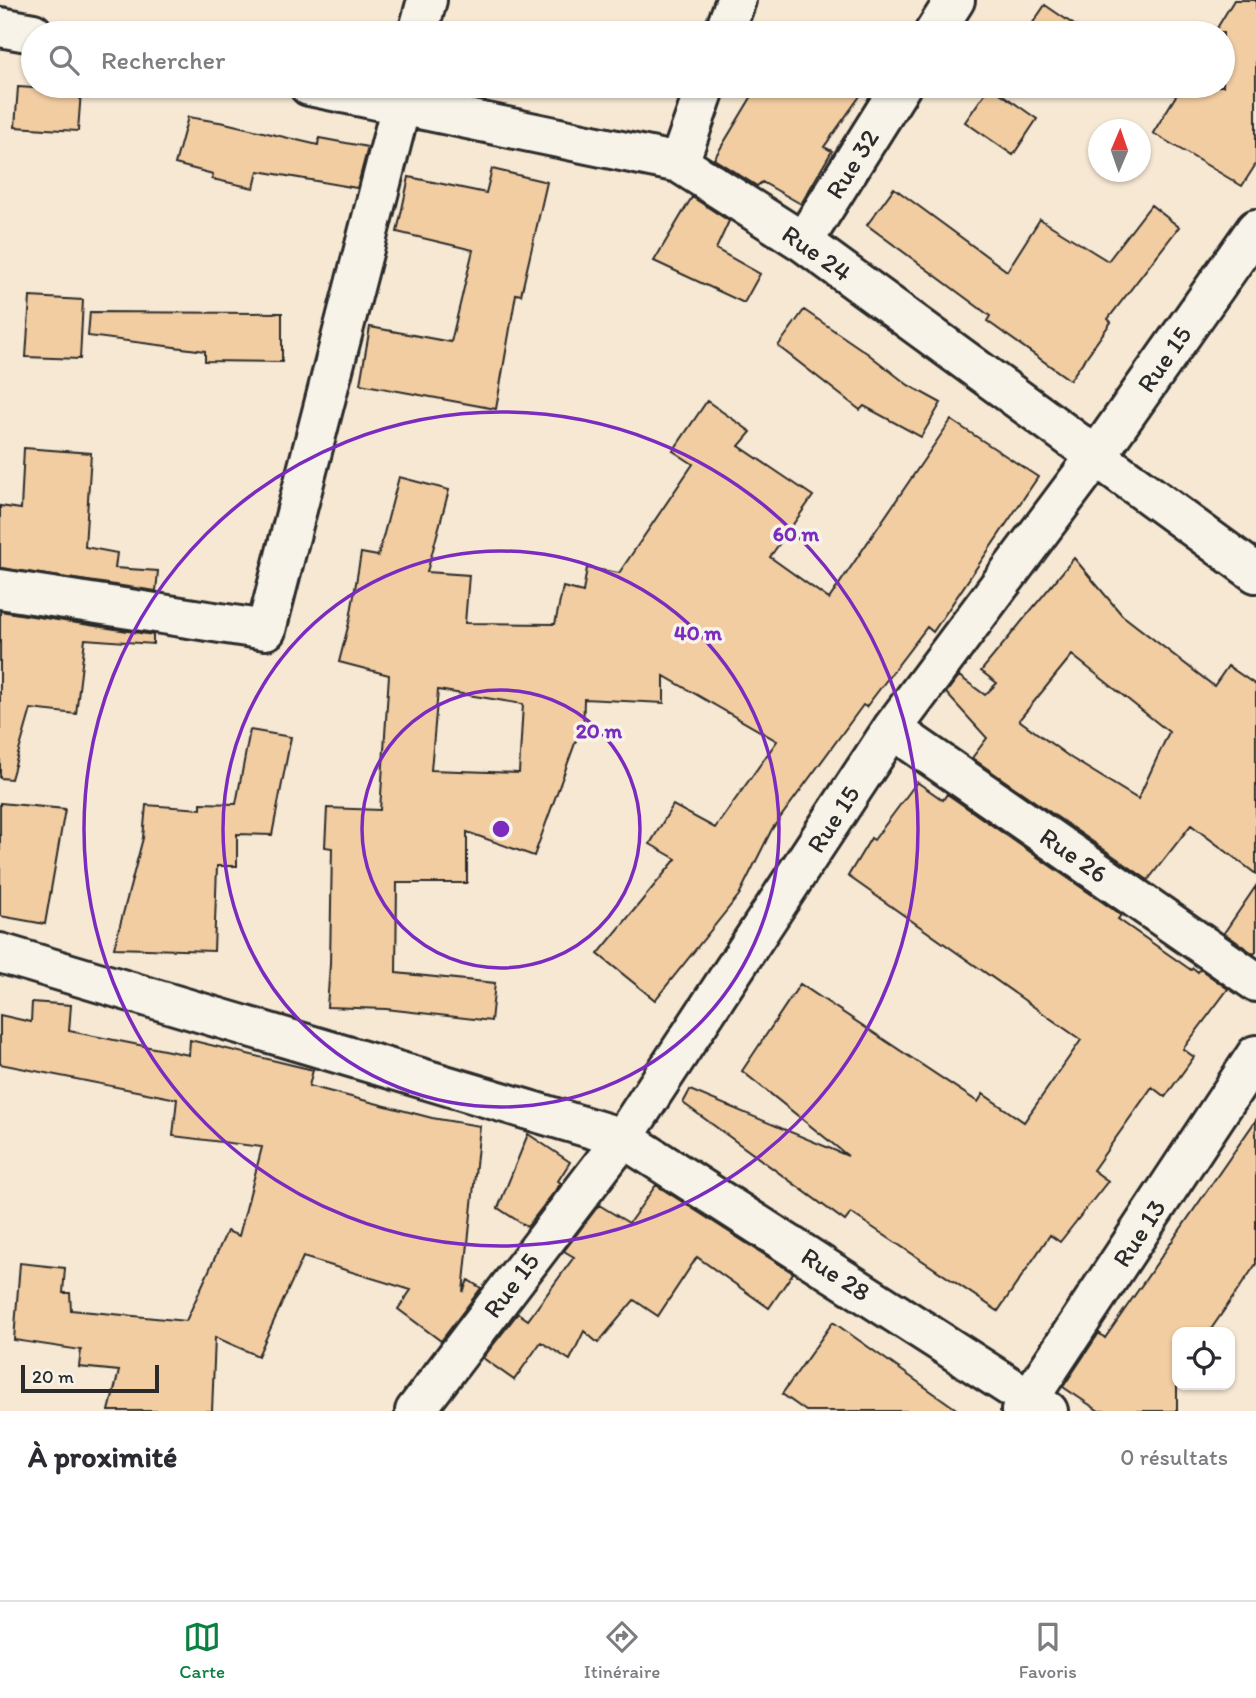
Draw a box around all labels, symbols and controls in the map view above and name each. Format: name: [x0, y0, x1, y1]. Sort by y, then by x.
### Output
search box: [21, 21, 1235, 98]
icon: search: [45, 41, 83, 79]
text: Rechercher: [101, 44, 225, 76]
north arrow: [1088, 119, 1151, 182]
street label: Rue 32: [818, 123, 886, 205]
street label: Rue 24: [776, 218, 858, 289]
street label: Rue 15: [1130, 320, 1198, 398]
text: 60 m: [773, 521, 820, 546]
text: 40 m: [674, 620, 722, 645]
text: 20 m: [576, 718, 623, 743]
street label: Rue 15: [799, 779, 867, 859]
centre of rings: [489, 817, 513, 841]
street label: Rue 26: [1034, 820, 1114, 890]
street label: Rue 13: [1105, 1193, 1173, 1273]
street label: Rue 28: [795, 1240, 877, 1308]
street label: Rue 15: [476, 1246, 546, 1324]
map controls: [1172, 1327, 1235, 1390]
button: locate: [1172, 1327, 1235, 1390]
scale bar: [21, 1362, 159, 1394]
text: 20 m: [32, 1365, 74, 1388]
text: À proximité: [28, 1438, 177, 1475]
text: 0 résultats: [1120, 1443, 1228, 1471]
tab: Carte: [179, 1618, 225, 1683]
tab: Itinéraire: [584, 1618, 660, 1683]
tab: Favoris: [1019, 1618, 1077, 1683]

